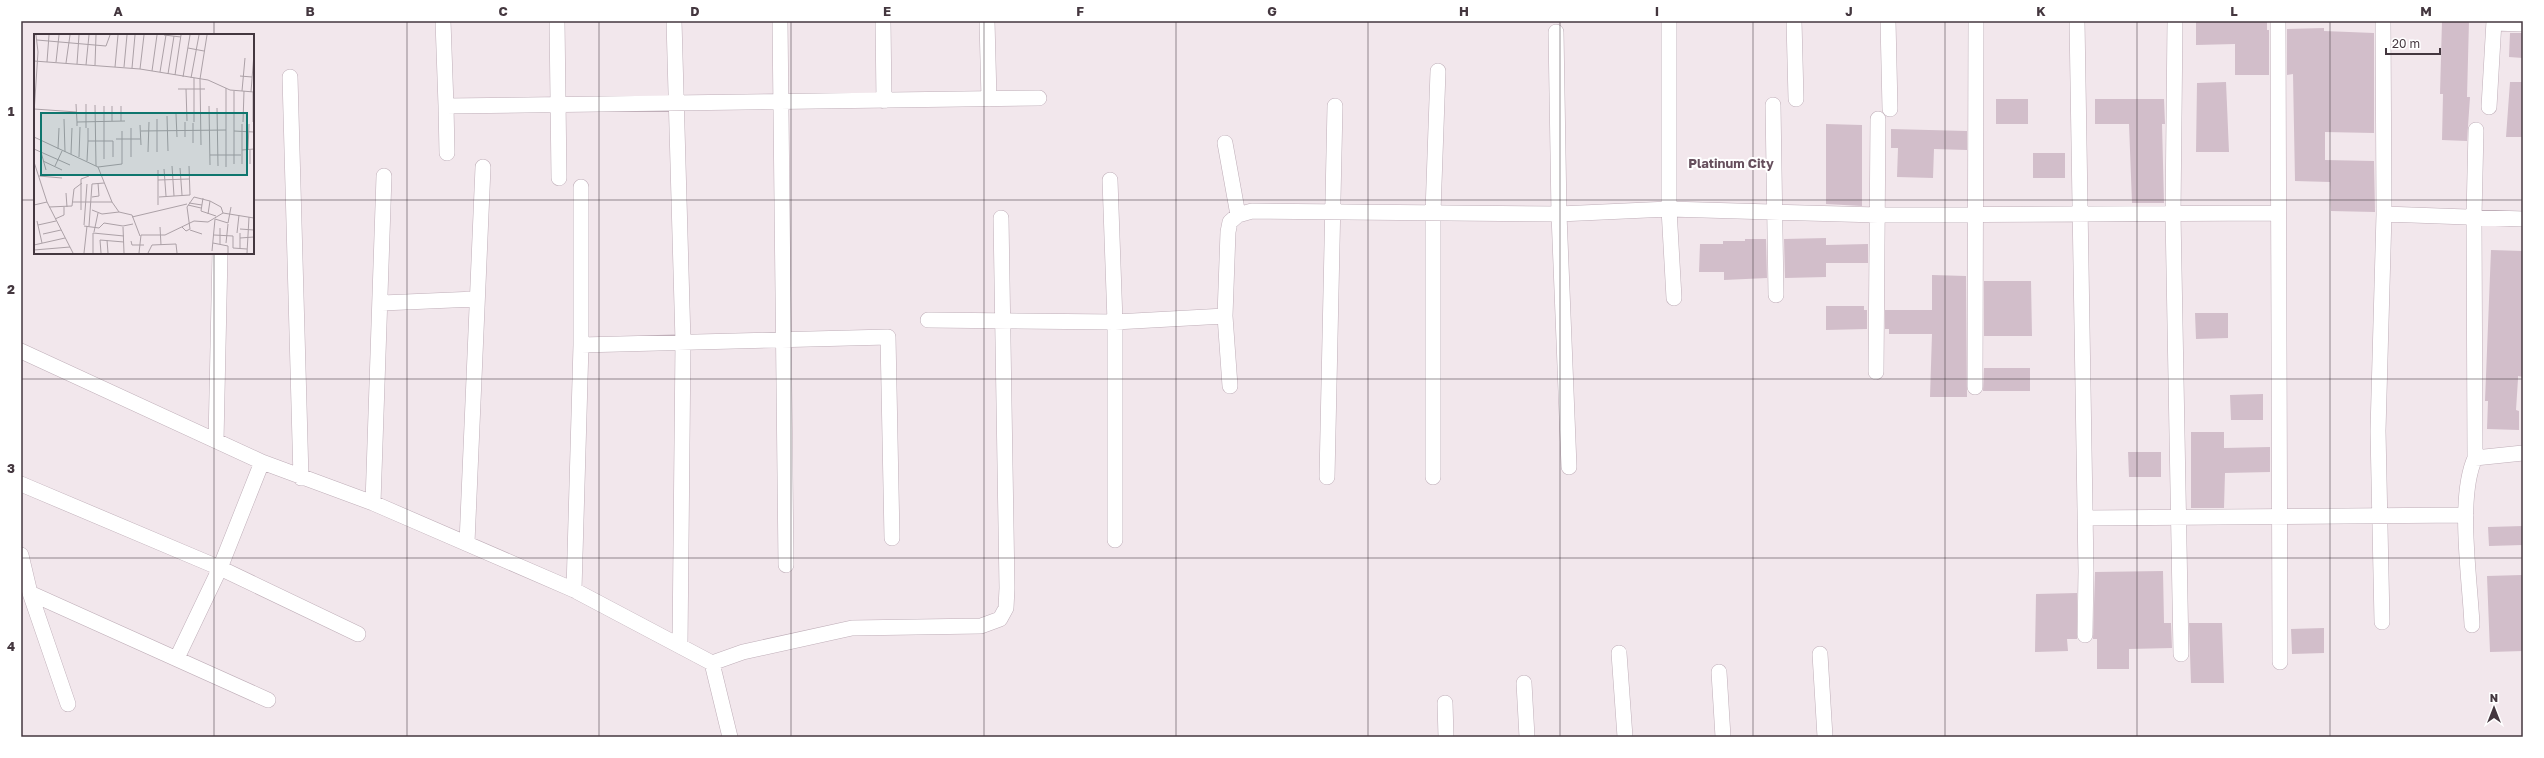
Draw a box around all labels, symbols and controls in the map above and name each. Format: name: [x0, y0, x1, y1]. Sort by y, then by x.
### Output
text: A: [113, 3, 123, 19]
text: B: [305, 3, 315, 19]
text: C: [498, 3, 508, 19]
text: D: [690, 3, 700, 19]
text: E: [883, 3, 891, 19]
text: F: [1076, 3, 1084, 19]
text: G: [1267, 3, 1277, 19]
text: H: [1459, 3, 1469, 19]
text: I: [1655, 3, 1659, 19]
text: J: [1845, 3, 1853, 19]
text: K: [2036, 3, 2046, 19]
text: L: [2230, 3, 2238, 19]
text: M: [2420, 3, 2432, 19]
scale bar: [2386, 30, 2440, 56]
inset map: [34, 34, 254, 254]
text: 20 m: [2392, 36, 2420, 51]
text: 1: [8, 103, 15, 119]
district label: Platinum City: [1688, 155, 1774, 171]
text: 2: [7, 281, 15, 297]
text: 3: [7, 460, 15, 476]
text: 4: [7, 638, 15, 654]
north arrow: [2474, 688, 2514, 728]
text: N: [2490, 691, 2498, 704]

